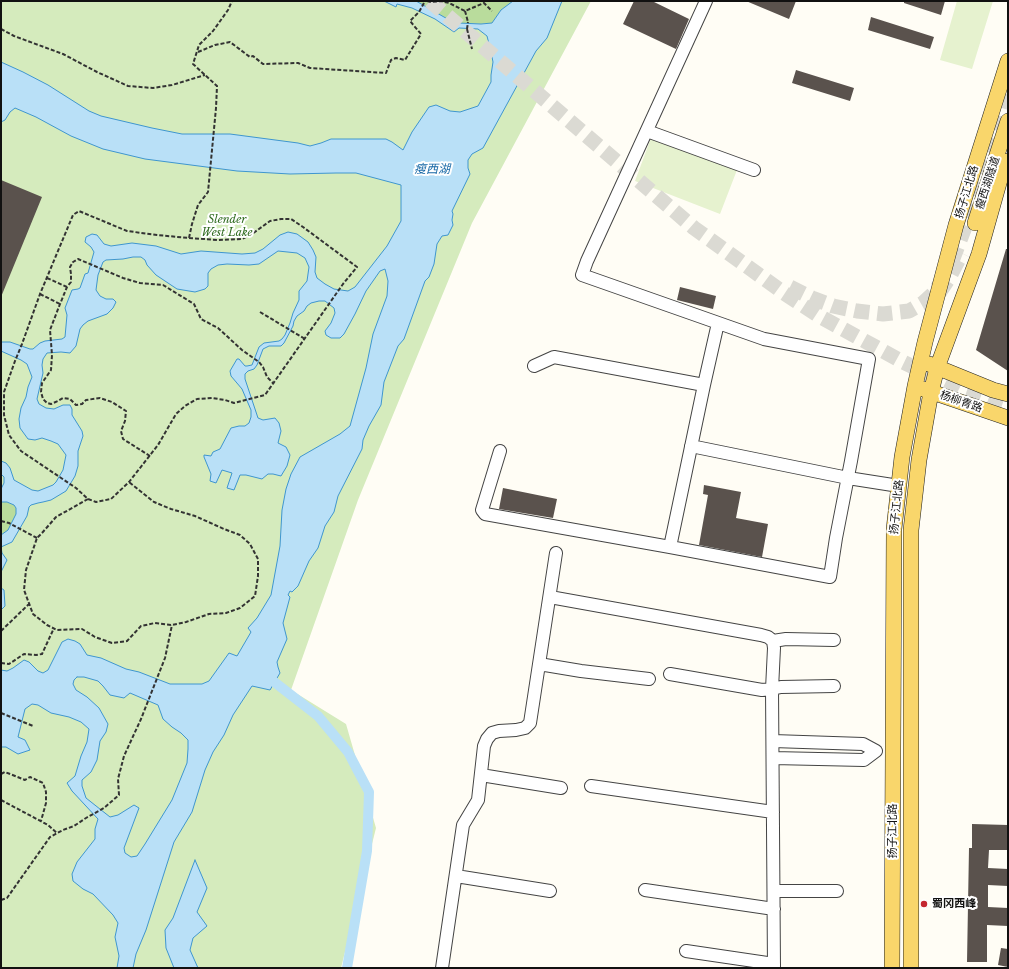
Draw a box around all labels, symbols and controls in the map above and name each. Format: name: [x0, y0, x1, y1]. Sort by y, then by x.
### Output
street label: 瘦西湖隧道: [973, 155, 1003, 211]
water label: 瘦西湖: [414, 163, 450, 177]
street label: 扬子江北路: [953, 164, 981, 220]
park label: Slender West Lake: [201, 213, 253, 239]
street label: 杨柳青路: [938, 389, 984, 415]
street label: 扬子江北路: [888, 479, 906, 535]
street label: 扬子江北路: [886, 804, 900, 858]
place label: 蜀冈西峰: [932, 897, 976, 911]
marker: 蜀冈西峰: [919, 899, 929, 909]

